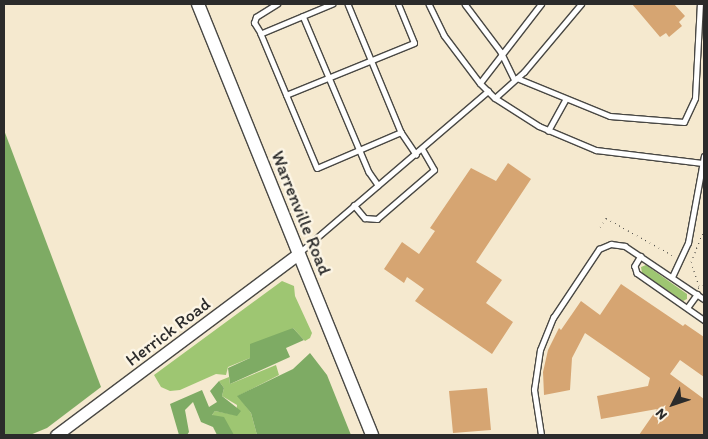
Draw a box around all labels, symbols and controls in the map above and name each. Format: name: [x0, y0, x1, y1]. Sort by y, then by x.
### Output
street label: Warrenville Road: [266, 148, 336, 278]
street label: Herrick Road: [122, 293, 214, 371]
north arrow: [648, 379, 698, 429]
text: N: [652, 405, 671, 423]

